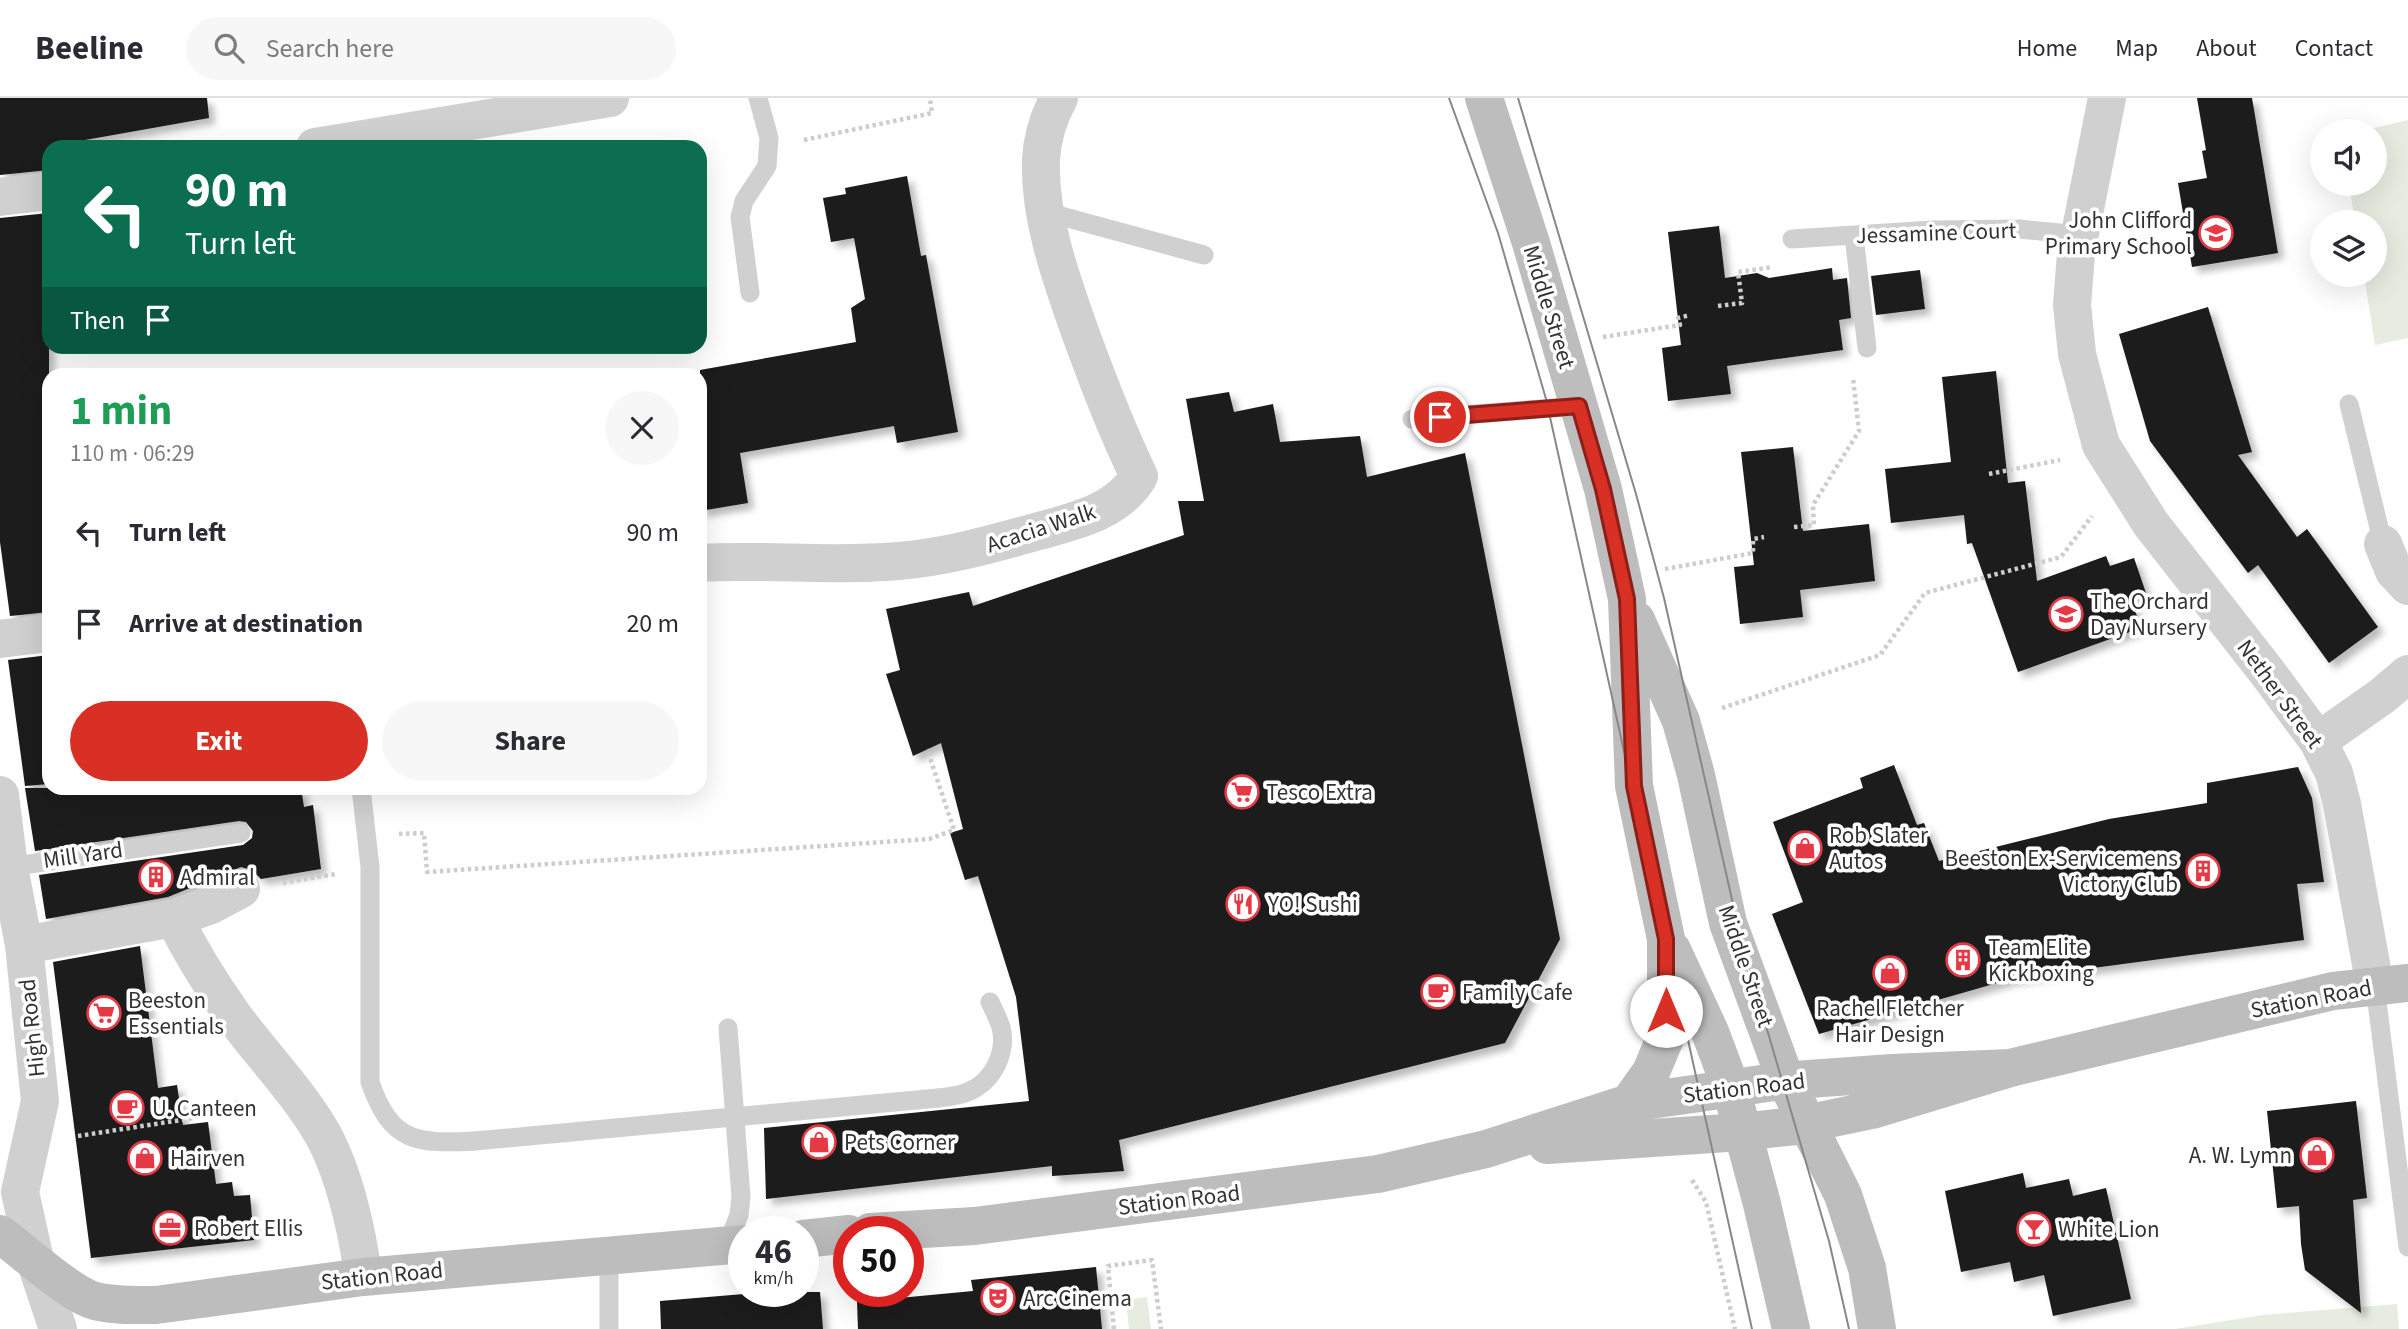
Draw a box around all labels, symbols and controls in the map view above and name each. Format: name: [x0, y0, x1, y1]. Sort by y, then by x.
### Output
search box: [186, 17, 676, 80]
text: Beeline: [35, 25, 144, 72]
icon: search: [210, 29, 248, 67]
text: Search here: [266, 30, 394, 67]
text: Home: [2017, 31, 2077, 66]
text: Map: [2115, 31, 2158, 66]
text: About: [2196, 31, 2257, 66]
text: Contact: [2295, 31, 2373, 66]
map controls: [2310, 119, 2387, 287]
button: sound: [2310, 119, 2387, 196]
text: 90 m: [185, 156, 289, 226]
icon: left: [70, 168, 161, 259]
place label: John Clifford Primary School: [2045, 204, 2192, 263]
button: layers: [2310, 210, 2387, 287]
street label: Jessamine Court: [1855, 214, 2017, 252]
school or university icon: John Clifford Primary School: [2197, 214, 2235, 252]
text: Turn left: [185, 221, 296, 267]
street label: Middle Street: [1515, 241, 1583, 373]
icon: arrive: [139, 301, 177, 339]
text: Then: [70, 302, 125, 339]
text: 1 min: [70, 381, 172, 441]
pin: [1410, 387, 1470, 447]
button: close: [605, 391, 679, 465]
icon: arrive: [1421, 398, 1459, 436]
text: 110 m · 06:29: [70, 437, 194, 470]
street label: Acacia Walk: [982, 495, 1101, 561]
icon: left: [70, 514, 108, 552]
text: Turn left: [129, 514, 226, 551]
text: 90 m: [626, 514, 679, 551]
place label: The Orchard Day Nursery: [2090, 585, 2209, 644]
school or university icon: The Orchard Day Nursery: [2047, 595, 2085, 633]
icon: arrive: [70, 605, 108, 643]
text: Arrive at destination: [129, 605, 363, 642]
text: 20 m: [626, 605, 679, 642]
street label: Nether Street: [2229, 633, 2331, 756]
button: Exit: [70, 701, 368, 781]
button: Share: [382, 701, 679, 781]
supermarket icon: Tesco Extra: [1223, 773, 1261, 811]
place label: Tesco Extra: [1266, 776, 1373, 809]
place label: Rob Slater Autos: [1829, 819, 1929, 878]
shop icon: Rob Slater Autos: [1786, 829, 1824, 867]
street label: Mill Yard: [41, 833, 125, 877]
place label: Beeston Ex-Servicemens Victory Club: [1945, 842, 2178, 901]
building icon: Beeston Ex-Servicemens Victory Club: [2184, 852, 2222, 890]
building icon: Admiral: [137, 858, 175, 896]
place label: Admiral: [180, 861, 255, 894]
restaurant icon: YO! Sushi: [1224, 885, 1262, 923]
place label: YO! Sushi: [1267, 888, 1358, 921]
street label: Middle Street: [1710, 900, 1782, 1032]
place label: Team Elite Kickboxing: [1988, 931, 2094, 990]
building icon: Team Elite Kickboxing: [1944, 941, 1982, 979]
shop icon: Rachel Fletcher Hair Design: [1871, 954, 1909, 992]
street label: Station Road: [2248, 971, 2374, 1027]
cafe icon: Family Cafe: [1419, 973, 1457, 1011]
position arrow: [1629, 974, 1703, 1048]
place label: Family Cafe: [1462, 976, 1573, 1009]
street label: High Road: [10, 977, 54, 1079]
place label: Beeston Essentials: [128, 984, 224, 1043]
place label: Rachel Fletcher Hair Design: [1816, 992, 1965, 1051]
supermarket icon: Beeston Essentials: [85, 994, 123, 1032]
street label: Station Road: [1681, 1064, 1807, 1112]
cafe icon: U. Canteen: [108, 1089, 146, 1127]
place label: U. Canteen: [152, 1092, 257, 1125]
shop icon: Pets Corner: [800, 1123, 838, 1161]
place label: Pets Corner: [844, 1126, 956, 1159]
shop icon: A. W. Lymn: [2298, 1136, 2336, 1174]
shop icon: Hairven: [126, 1139, 164, 1177]
place label: A. W. Lymn: [2189, 1139, 2292, 1172]
place label: Hairven: [170, 1142, 245, 1175]
street label: Station Road: [1116, 1176, 1242, 1224]
office icon: Robert Ellis: [151, 1209, 189, 1247]
bar icon: White Lion: [2015, 1210, 2053, 1248]
place label: Robert Ellis: [194, 1212, 303, 1245]
place label: White Lion: [2058, 1213, 2160, 1246]
speed limit sign: 50: [833, 1216, 924, 1307]
text: 46: [755, 1227, 792, 1277]
street label: Station Road: [319, 1253, 445, 1299]
text: km/h: [754, 1266, 793, 1291]
theatre icon: Arc Cinema: [979, 1279, 1017, 1317]
place label: Arc Cinema: [1023, 1282, 1132, 1315]

